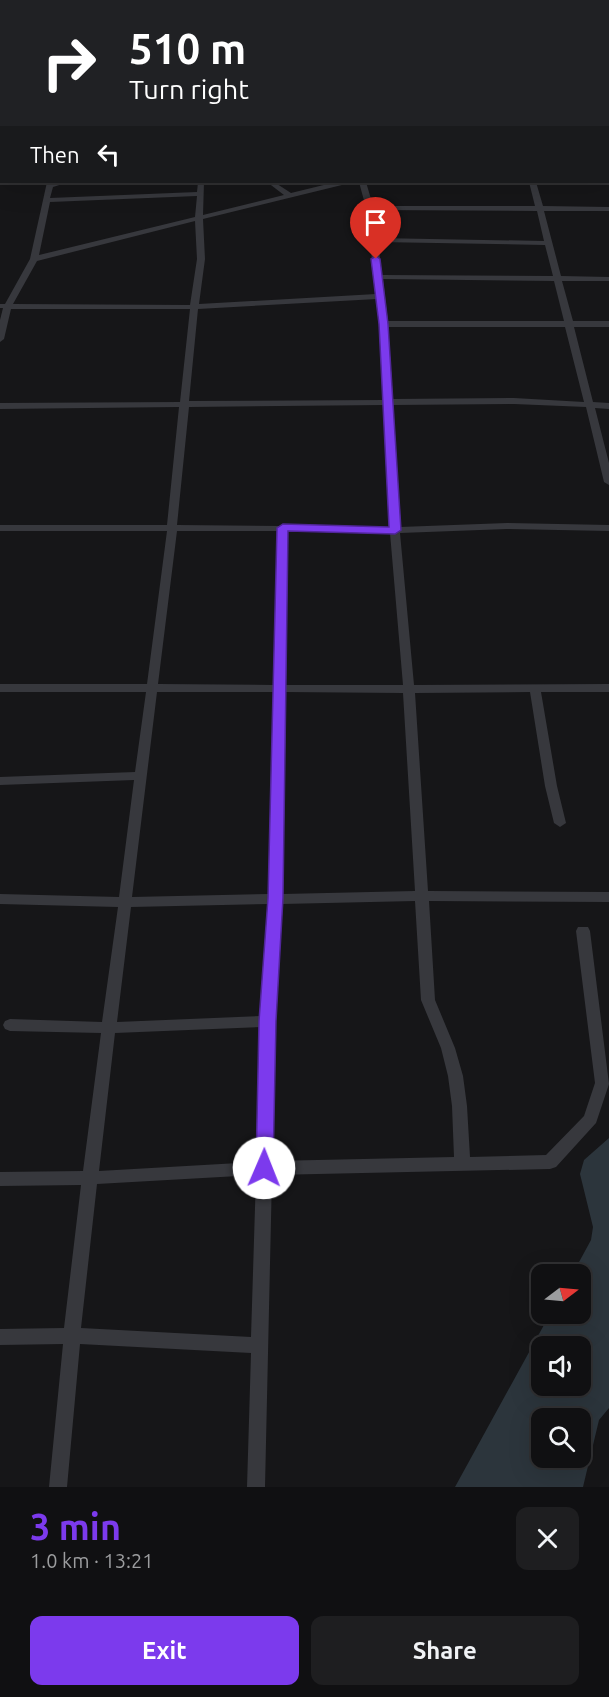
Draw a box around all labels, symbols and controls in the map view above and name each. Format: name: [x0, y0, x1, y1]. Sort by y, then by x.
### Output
icon: right: [30, 24, 108, 102]
text: 510 m: [129, 25, 246, 72]
text: Turn right: [129, 74, 249, 104]
icon: left: [92, 138, 125, 171]
text: Then: [30, 142, 80, 167]
pin: [350, 197, 401, 259]
icon: arrive: [359, 206, 392, 239]
position arrow: [232, 1136, 296, 1200]
north arrow: [531, 1264, 591, 1324]
map controls: [531, 1264, 591, 1468]
button: sound: [531, 1336, 591, 1396]
button: search: [531, 1408, 591, 1468]
text: 3 min: [30, 1506, 121, 1547]
button: close: [516, 1507, 579, 1570]
text: 1.0 km · 13:21: [30, 1549, 154, 1572]
button: Exit: [30, 1616, 299, 1685]
button: Share: [311, 1616, 579, 1685]

